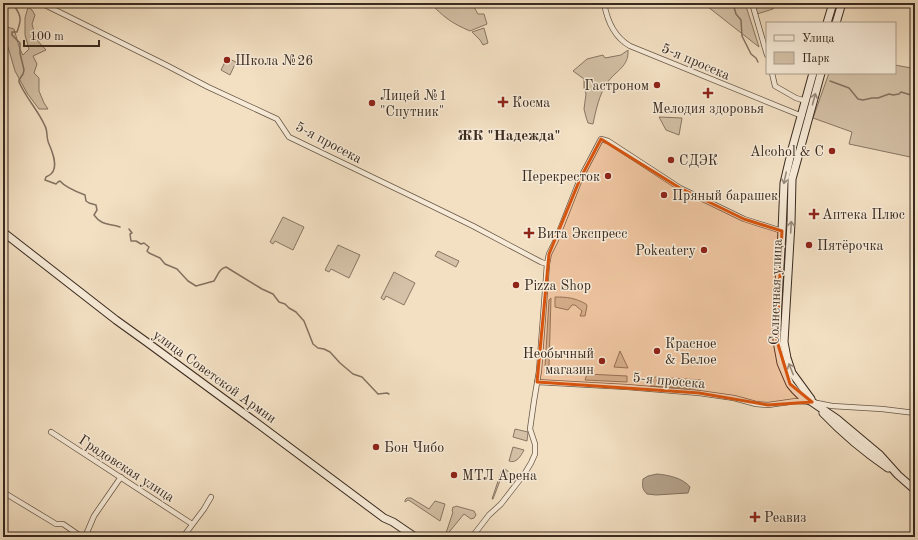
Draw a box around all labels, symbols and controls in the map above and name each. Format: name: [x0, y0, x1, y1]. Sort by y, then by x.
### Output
scale bar: [24, 22, 99, 48]
legend: [766, 22, 896, 74]
text: 100 m: [30, 31, 64, 43]
text: Улица: [802, 33, 835, 45]
street label: 5-я просека: [659, 41, 732, 83]
text: Парк: [802, 53, 830, 65]
place label: Школа №26: [235, 54, 313, 68]
marker: Школа №26: [222, 55, 232, 65]
place label: Гастроном: [584, 79, 649, 93]
marker: Гастроном: [652, 80, 662, 90]
marker: Мелодия здоровья: [703, 88, 713, 98]
place label: Лицей №1 "Спутник": [380, 89, 447, 119]
one-way arrow: [811, 93, 818, 106]
marker: Косма: [497, 96, 509, 108]
place label: Косма: [512, 96, 550, 110]
marker: Лицей №1 "Спутник": [367, 98, 377, 108]
place label: Мелодия здоровья: [652, 102, 764, 116]
street label: 5-я просека: [293, 120, 364, 166]
district label: ЖК "Надежда": [458, 129, 560, 144]
place label: Alcohol & C: [750, 145, 824, 159]
marker: Alcohol & C: [827, 146, 837, 156]
place label: СДЭК: [679, 154, 718, 168]
marker: СДЭК: [666, 155, 676, 165]
place label: Перекресток: [521, 170, 600, 184]
marker: Перекресток: [603, 171, 613, 181]
one-way arrow: [780, 171, 788, 184]
place label: Пряный барашек: [672, 189, 778, 203]
marker: Пряный барашек: [659, 190, 669, 200]
place label: Аптека Плюс: [822, 208, 905, 222]
marker: Аптека Плюс: [809, 209, 819, 219]
one-way arrow: [787, 221, 794, 234]
place label: Вита Экспресс: [537, 227, 627, 241]
marker: Вита Экспресс: [524, 228, 534, 238]
street label: Солнечная улица: [767, 239, 785, 345]
place label: Пятёрочка: [817, 239, 884, 253]
marker: Пятёрочка: [804, 240, 814, 250]
place label: Pokeatery: [635, 244, 697, 258]
marker: Pokeatery: [699, 245, 709, 255]
place label: Pizza Shop: [524, 279, 591, 293]
marker: Pizza Shop: [511, 280, 521, 290]
street label: улица Советской Армии: [150, 328, 279, 426]
place label: Красное & Белое: [665, 337, 717, 367]
marker: Красное & Белое: [652, 346, 662, 356]
place label: Необычный магазин: [523, 347, 594, 377]
marker: Необычный магазин: [597, 356, 607, 366]
one-way arrow: [786, 364, 794, 376]
street label: 5-я просека: [632, 371, 706, 391]
street label: Градовская улица: [76, 433, 177, 505]
place label: Бон Чибо: [384, 441, 444, 455]
marker: Бон Чибо: [371, 442, 381, 452]
place label: МТЛ Арена: [462, 469, 537, 483]
marker: МТЛ Арена: [449, 470, 459, 480]
marker: Реавиз: [749, 511, 761, 523]
place label: Реавиз: [764, 511, 806, 525]

